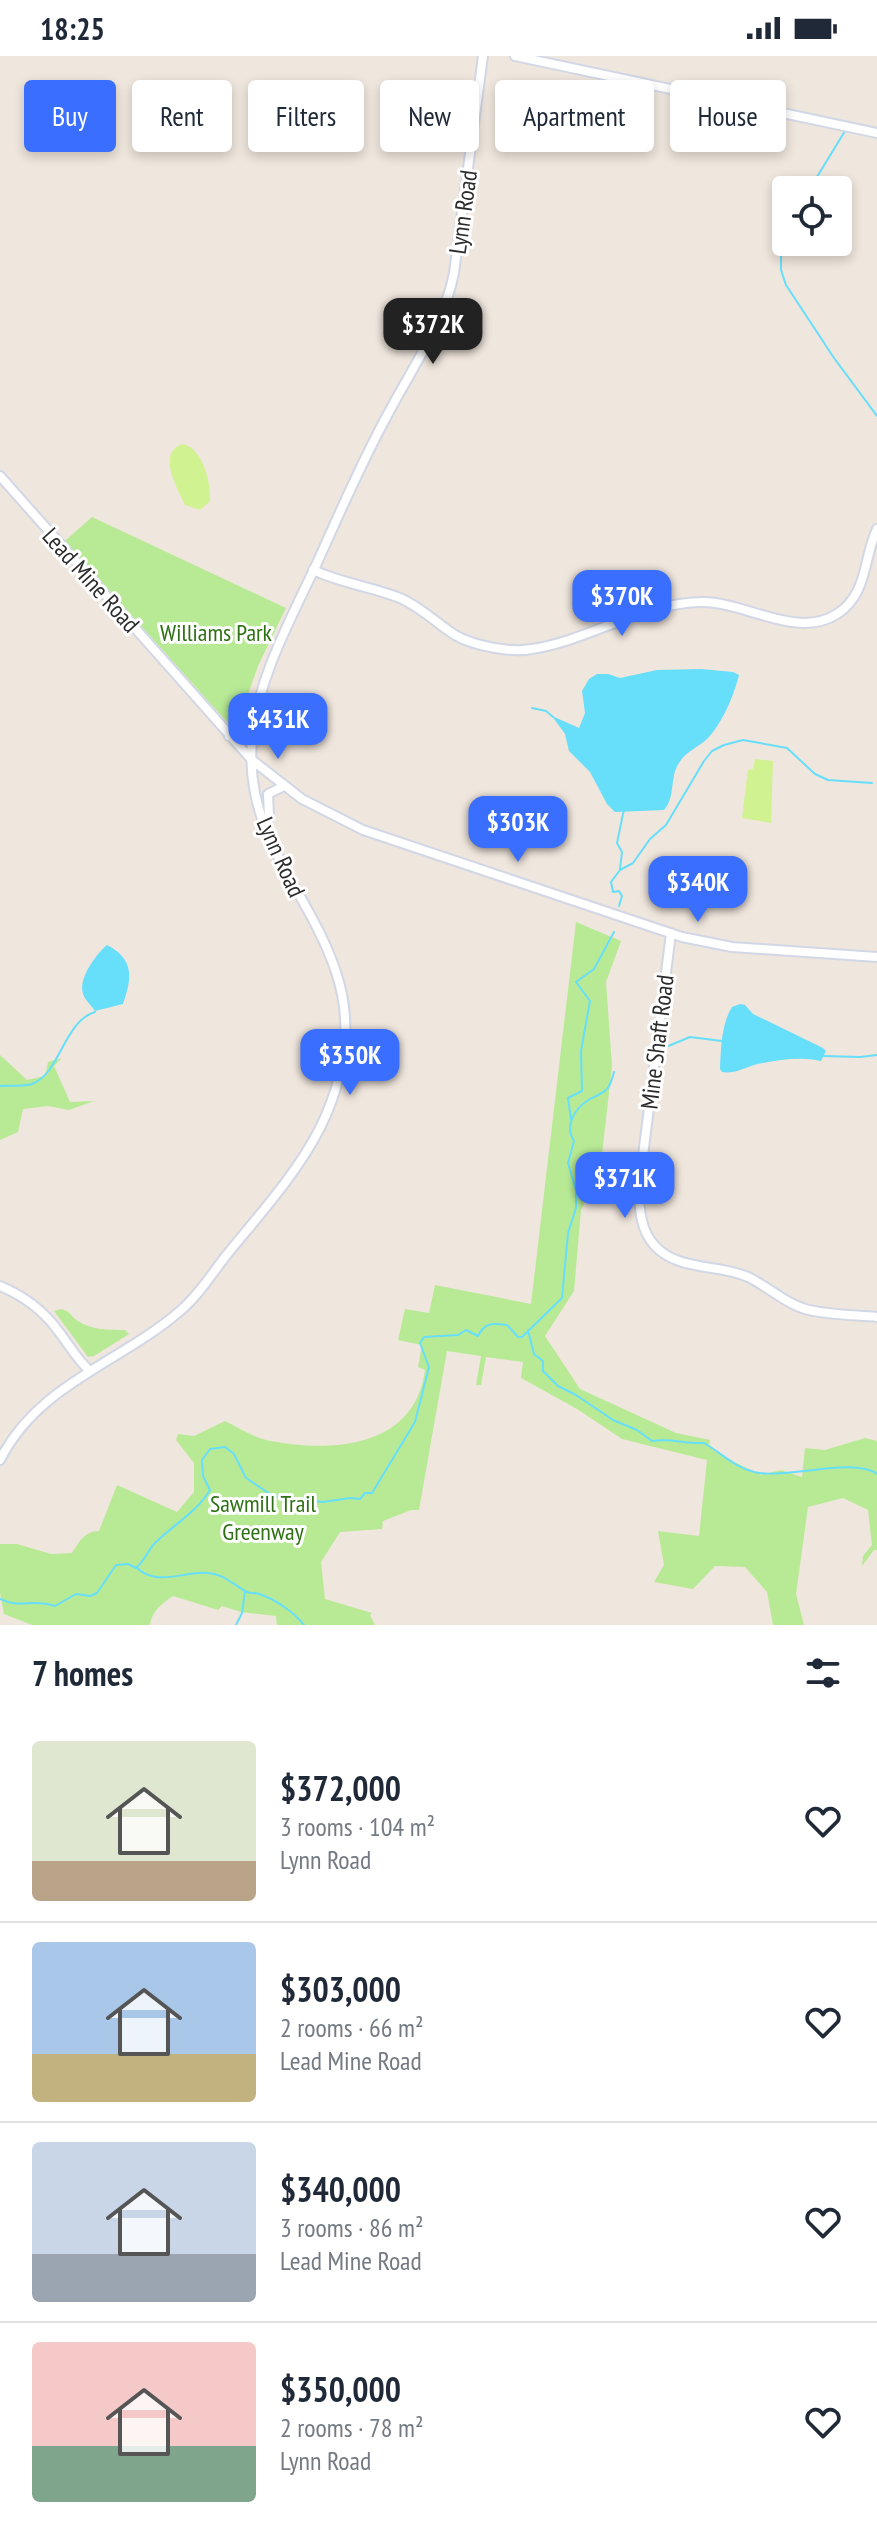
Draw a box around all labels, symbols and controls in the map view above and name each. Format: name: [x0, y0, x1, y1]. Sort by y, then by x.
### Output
text: 18:25: [40, 9, 105, 48]
chip: Buy: [24, 80, 116, 152]
chip: Rent: [132, 80, 232, 152]
chip: Filters: [248, 80, 364, 152]
chip: New: [380, 80, 479, 152]
chip: Apartment: [495, 80, 654, 152]
chip: House: [670, 80, 786, 152]
street label: Lynn Road: [442, 168, 484, 256]
map controls: [772, 176, 852, 256]
button: locate: [772, 176, 852, 256]
pin: $372K: [377, 298, 489, 366]
text: $372K: [401, 307, 465, 340]
street label: Lead Mine Road: [36, 521, 146, 639]
pin: $370K: [566, 570, 678, 638]
text: $370K: [590, 579, 654, 612]
park label: Williams Park: [160, 617, 273, 648]
pin: $431K: [222, 693, 334, 761]
text: $431K: [246, 702, 310, 735]
pin: $303K: [462, 796, 574, 864]
text: $303K: [486, 805, 550, 838]
street label: Lynn Road: [250, 812, 312, 902]
pin: $340K: [642, 856, 754, 924]
text: $340K: [666, 865, 730, 898]
street label: Mine Shaft Road: [633, 973, 681, 1111]
pin: $350K: [294, 1029, 406, 1097]
text: $350K: [318, 1038, 382, 1071]
pin: $371K: [569, 1152, 681, 1220]
text: $371K: [593, 1161, 657, 1194]
park label: Sawmill Trail Greenway: [210, 1488, 316, 1547]
text: 7 homes: [32, 1651, 133, 1695]
icon: filters: [801, 1651, 845, 1695]
text: $372,000: [280, 1766, 401, 1810]
icon: home: [96, 1773, 192, 1869]
icon: heart: [801, 1799, 845, 1843]
text: 3 rooms · 104 m²: [280, 1810, 435, 1843]
text: Lynn Road: [280, 1843, 371, 1876]
text: $303,000: [280, 1967, 401, 2011]
icon: home: [96, 1974, 192, 2070]
icon: heart: [801, 2000, 845, 2044]
text: 2 rooms · 66 m²: [280, 2011, 424, 2044]
text: Lead Mine Road: [280, 2044, 422, 2077]
text: $340,000: [280, 2167, 401, 2211]
icon: home: [96, 2174, 192, 2270]
icon: heart: [801, 2200, 845, 2244]
text: 3 rooms · 86 m²: [280, 2211, 424, 2244]
text: Lead Mine Road: [280, 2244, 422, 2277]
text: $350,000: [280, 2367, 401, 2411]
icon: home: [96, 2374, 192, 2470]
icon: heart: [801, 2400, 845, 2444]
text: 2 rooms · 78 m²: [280, 2411, 424, 2444]
text: Lynn Road: [280, 2444, 371, 2477]

